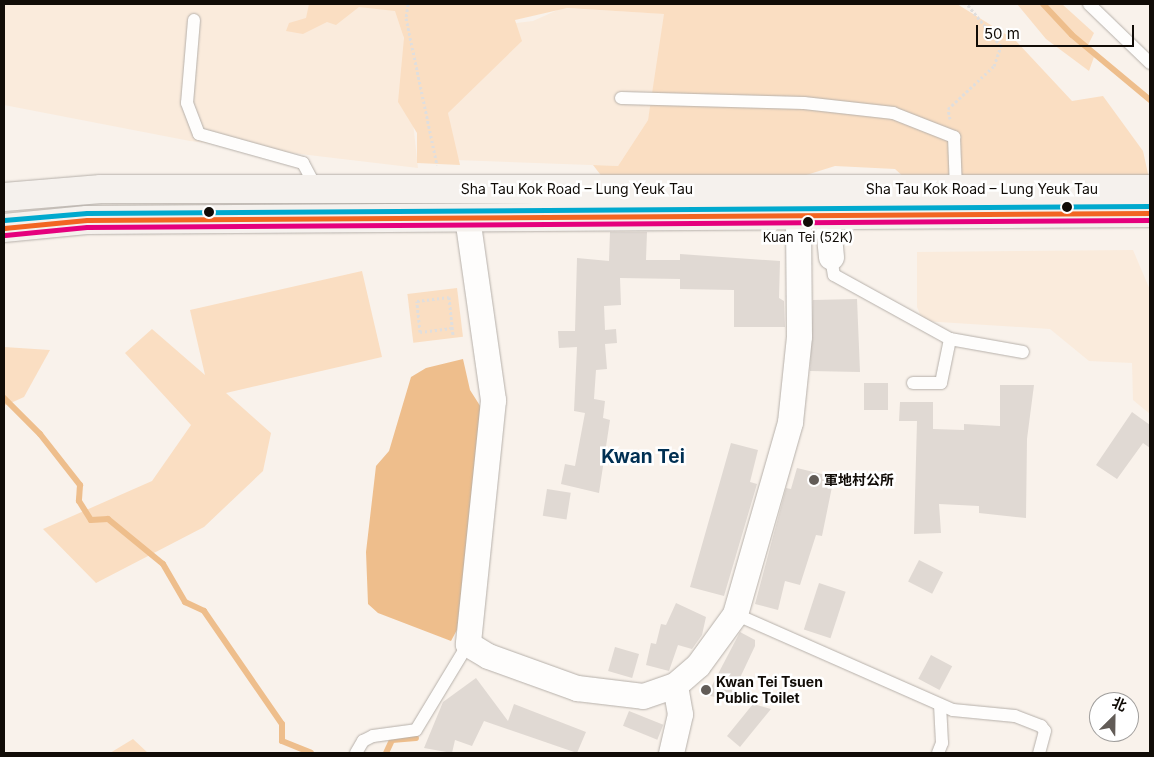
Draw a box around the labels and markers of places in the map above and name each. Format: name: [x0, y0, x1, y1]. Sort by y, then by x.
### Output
unlabelled marker: [1062, 202, 1072, 212]
unlabelled marker: [204, 207, 214, 217]
marker: Kuan Tei (52K): [803, 217, 813, 227]
place label: Kuan Tei (52K): [763, 229, 853, 245]
place label: 軍地村公所: [824, 472, 894, 488]
marker: 軍地村公所: [808, 474, 820, 486]
place label: Kwan Tei Tsuen Public Toilet: [716, 674, 823, 706]
marker: Kwan Tei Tsuen Public Toilet: [700, 684, 712, 696]

